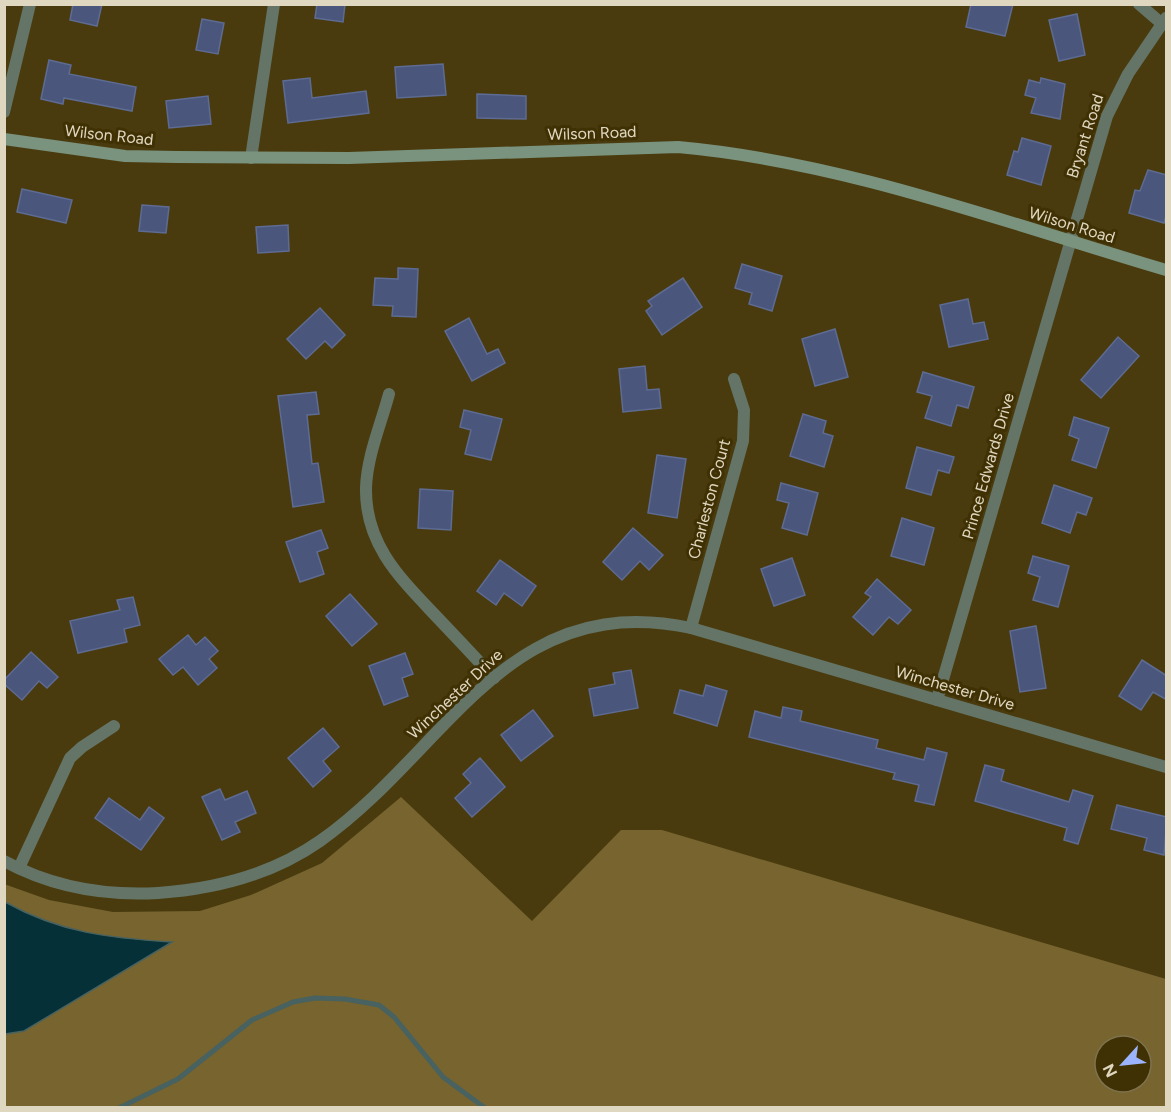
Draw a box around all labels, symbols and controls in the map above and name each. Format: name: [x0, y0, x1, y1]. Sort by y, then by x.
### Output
street label: Bryant Road: [1062, 92, 1108, 180]
street label: Wilson Road: [64, 121, 154, 149]
street label: Wilson Road: [547, 122, 637, 144]
street label: Wilson Road: [1027, 203, 1117, 247]
street label: Prince Edwards Drive: [958, 390, 1018, 541]
street label: Charleston Court: [684, 437, 734, 561]
street label: Winchester Drive: [404, 645, 507, 743]
street label: Winchester Drive: [893, 662, 1017, 714]
north arrow: [1093, 1034, 1153, 1094]
text: N: [1099, 1061, 1121, 1080]

